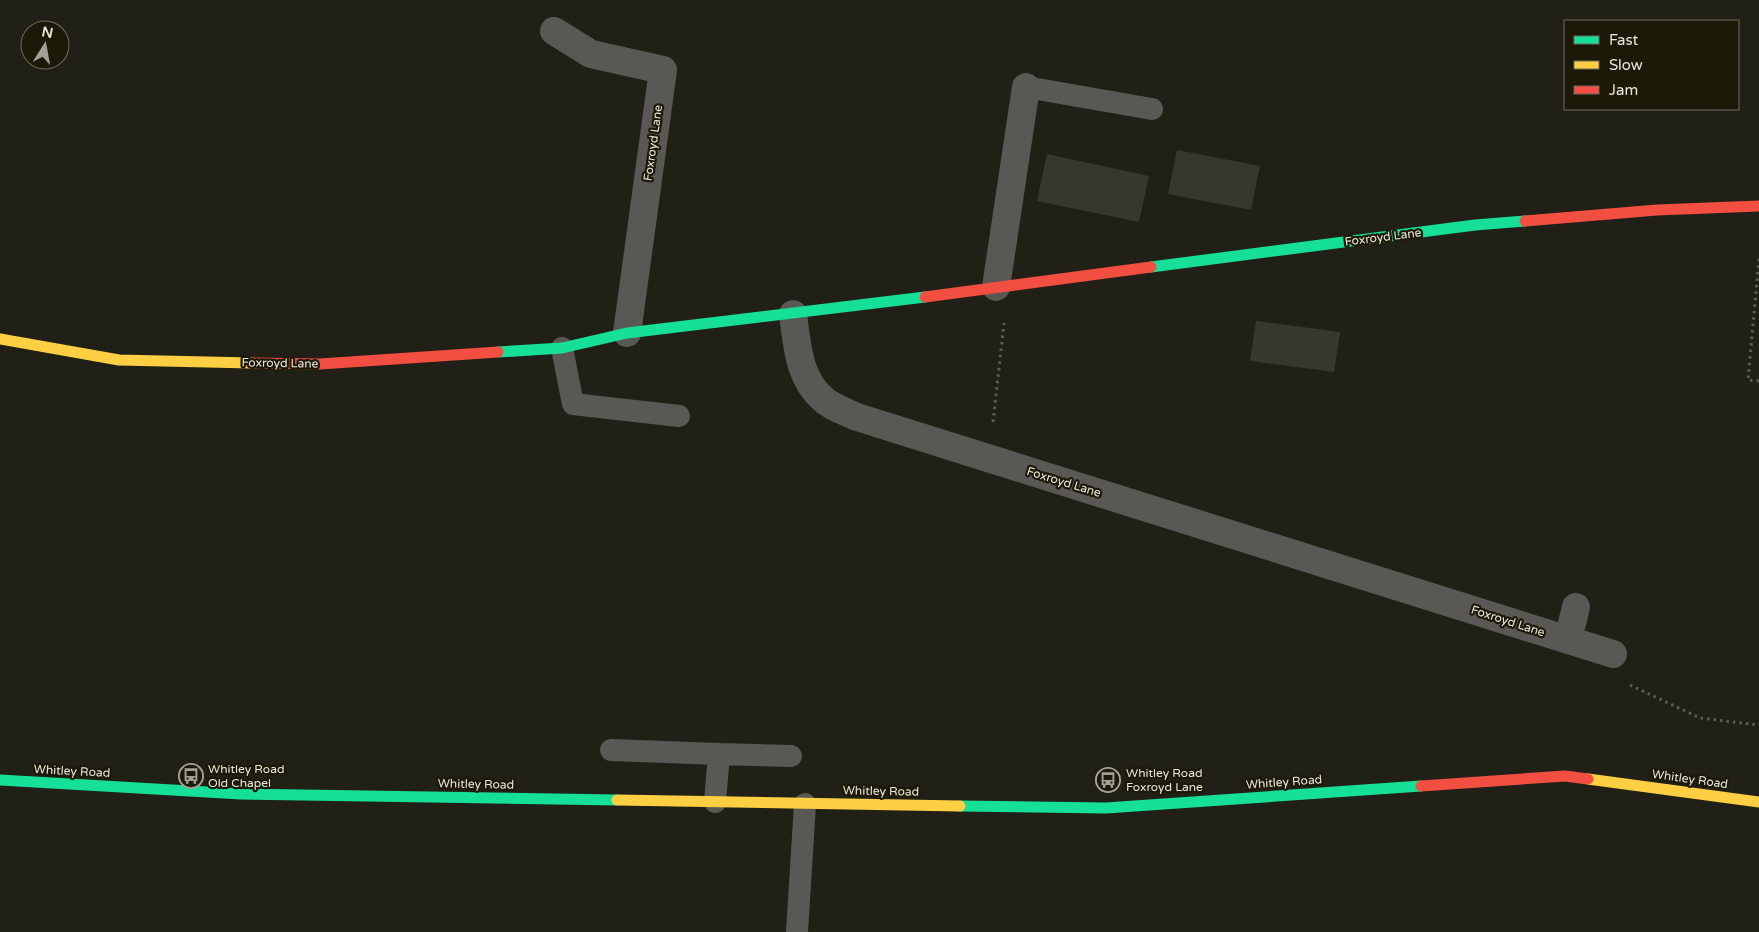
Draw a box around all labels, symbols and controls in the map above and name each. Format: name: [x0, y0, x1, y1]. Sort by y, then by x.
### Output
north arrow: [20, 20, 70, 70]
legend: [1564, 20, 1739, 110]
text: N: [40, 23, 55, 42]
text: Fast: [1609, 31, 1639, 49]
text: Slow: [1609, 56, 1643, 74]
text: Jam: [1609, 81, 1638, 99]
street label: Foxroyd Lane: [641, 104, 665, 182]
street label: Foxroyd Lane: [1344, 225, 1422, 249]
street label: Foxroyd Lane: [241, 355, 319, 371]
street label: Foxroyd Lane: [1025, 464, 1103, 500]
street label: Foxroyd Lane: [1469, 602, 1547, 640]
street label: Whitley Road: [33, 762, 111, 780]
place label: Whitley Road Old Chapel: [208, 762, 284, 790]
bus stop icon: Whitley Road Old Chapel: [178, 763, 204, 789]
place label: Whitley Road Foxroyd Lane: [1126, 766, 1203, 794]
bus stop icon: Whitley Road Foxroyd Lane: [1095, 767, 1121, 793]
street label: Whitley Road: [1651, 767, 1729, 791]
street label: Whitley Road: [1245, 772, 1323, 792]
street label: Whitley Road: [438, 776, 514, 792]
street label: Whitley Road: [843, 783, 919, 799]

